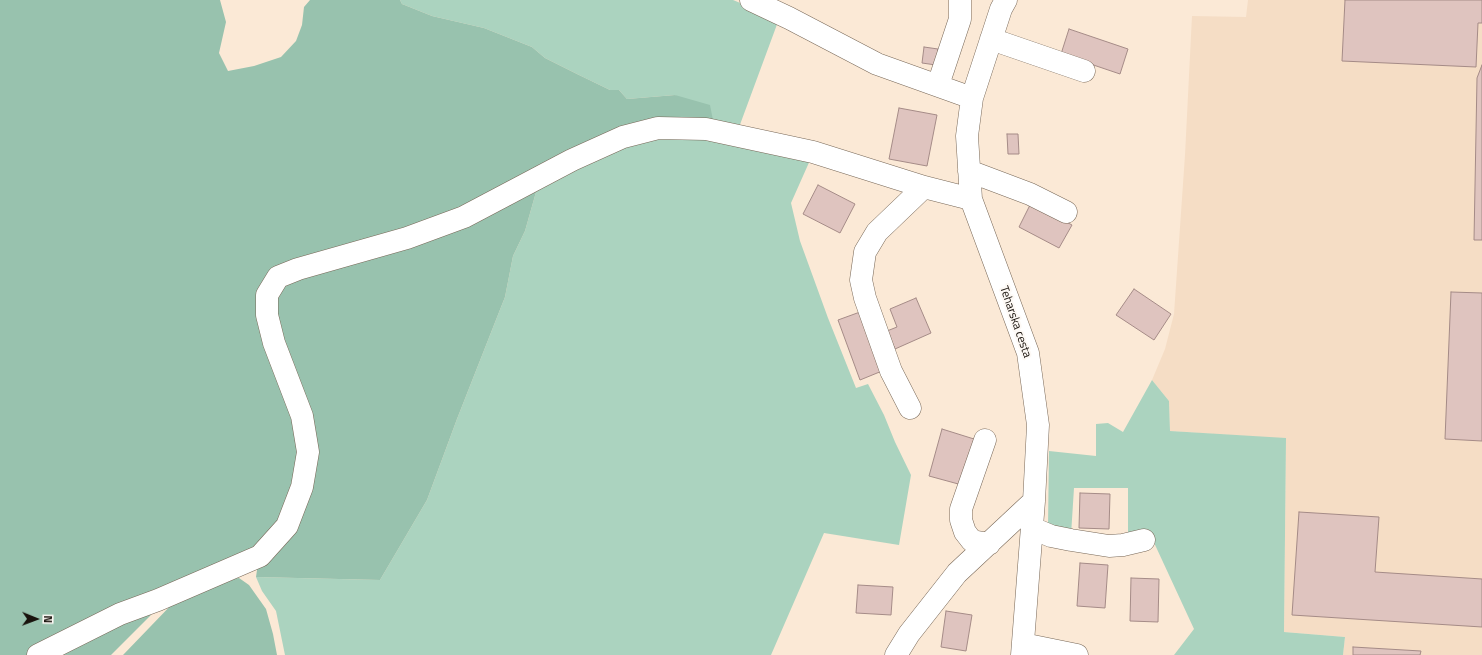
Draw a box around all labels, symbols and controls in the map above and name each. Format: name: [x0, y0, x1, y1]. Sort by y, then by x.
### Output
street label: Teharska cesta: [996, 284, 1034, 360]
north arrow: [16, 599, 56, 639]
text: N: [40, 615, 56, 623]

